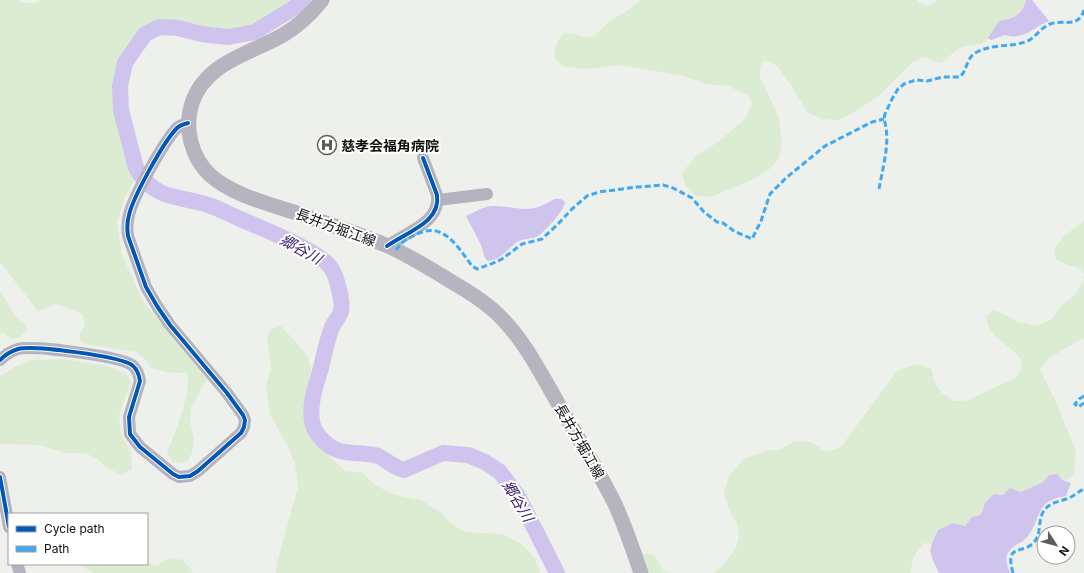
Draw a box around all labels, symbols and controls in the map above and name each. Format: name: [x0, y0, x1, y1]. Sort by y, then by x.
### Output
hospital icon: 慈孝会福角病院: [316, 134, 338, 156]
place label: 慈孝会福角病院: [341, 137, 439, 154]
street label: 長井方堀江線: [294, 205, 378, 249]
water label: 郷谷川: [277, 230, 327, 269]
street label: 長井方堀江線: [552, 400, 608, 482]
water label: 郷谷川: [498, 477, 539, 527]
legend: [8, 513, 148, 565]
text: Cycle path: [44, 521, 105, 536]
north arrow: [1036, 525, 1076, 565]
text: Path: [44, 541, 69, 556]
text: N: [1056, 543, 1072, 558]

